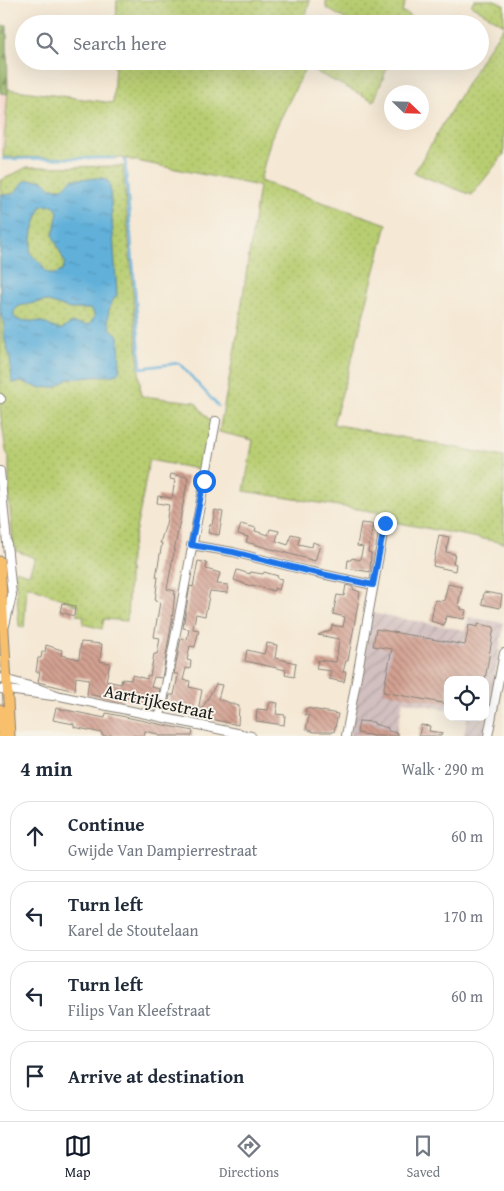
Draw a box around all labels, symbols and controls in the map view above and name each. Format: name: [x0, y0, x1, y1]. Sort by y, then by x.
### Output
search box: [15, 15, 489, 70]
icon: search: [33, 29, 61, 57]
text: Search here: [73, 29, 167, 57]
north arrow: [384, 85, 429, 130]
route start: [193, 470, 216, 493]
route end: [374, 512, 397, 535]
map controls: [444, 676, 489, 721]
button: locate: [444, 676, 489, 721]
street label: Aartrijkestraat: [102, 677, 217, 726]
text: 4 min: [20, 753, 72, 784]
text: Walk · 290 m: [401, 757, 484, 781]
text: Continue: [68, 810, 145, 838]
icon: ahead: [21, 822, 49, 850]
text: 60 m: [451, 824, 483, 848]
text: Gwijde Van Dampierrestraat: [68, 838, 257, 862]
text: Turn left: [68, 890, 143, 918]
icon: left: [21, 902, 49, 930]
text: 170 m: [443, 904, 483, 928]
text: Karel de Stoutelaan: [68, 918, 199, 942]
text: Turn left: [68, 970, 143, 998]
icon: left: [21, 982, 49, 1010]
text: 60 m: [451, 984, 483, 1008]
text: Filips Van Kleefstraat: [68, 998, 211, 1022]
icon: arrive: [21, 1062, 49, 1090]
text: Arrive at destination: [68, 1062, 244, 1090]
tab: Map: [64, 1132, 92, 1182]
tab: Directions: [219, 1132, 279, 1182]
tab: Saved: [406, 1132, 440, 1182]

